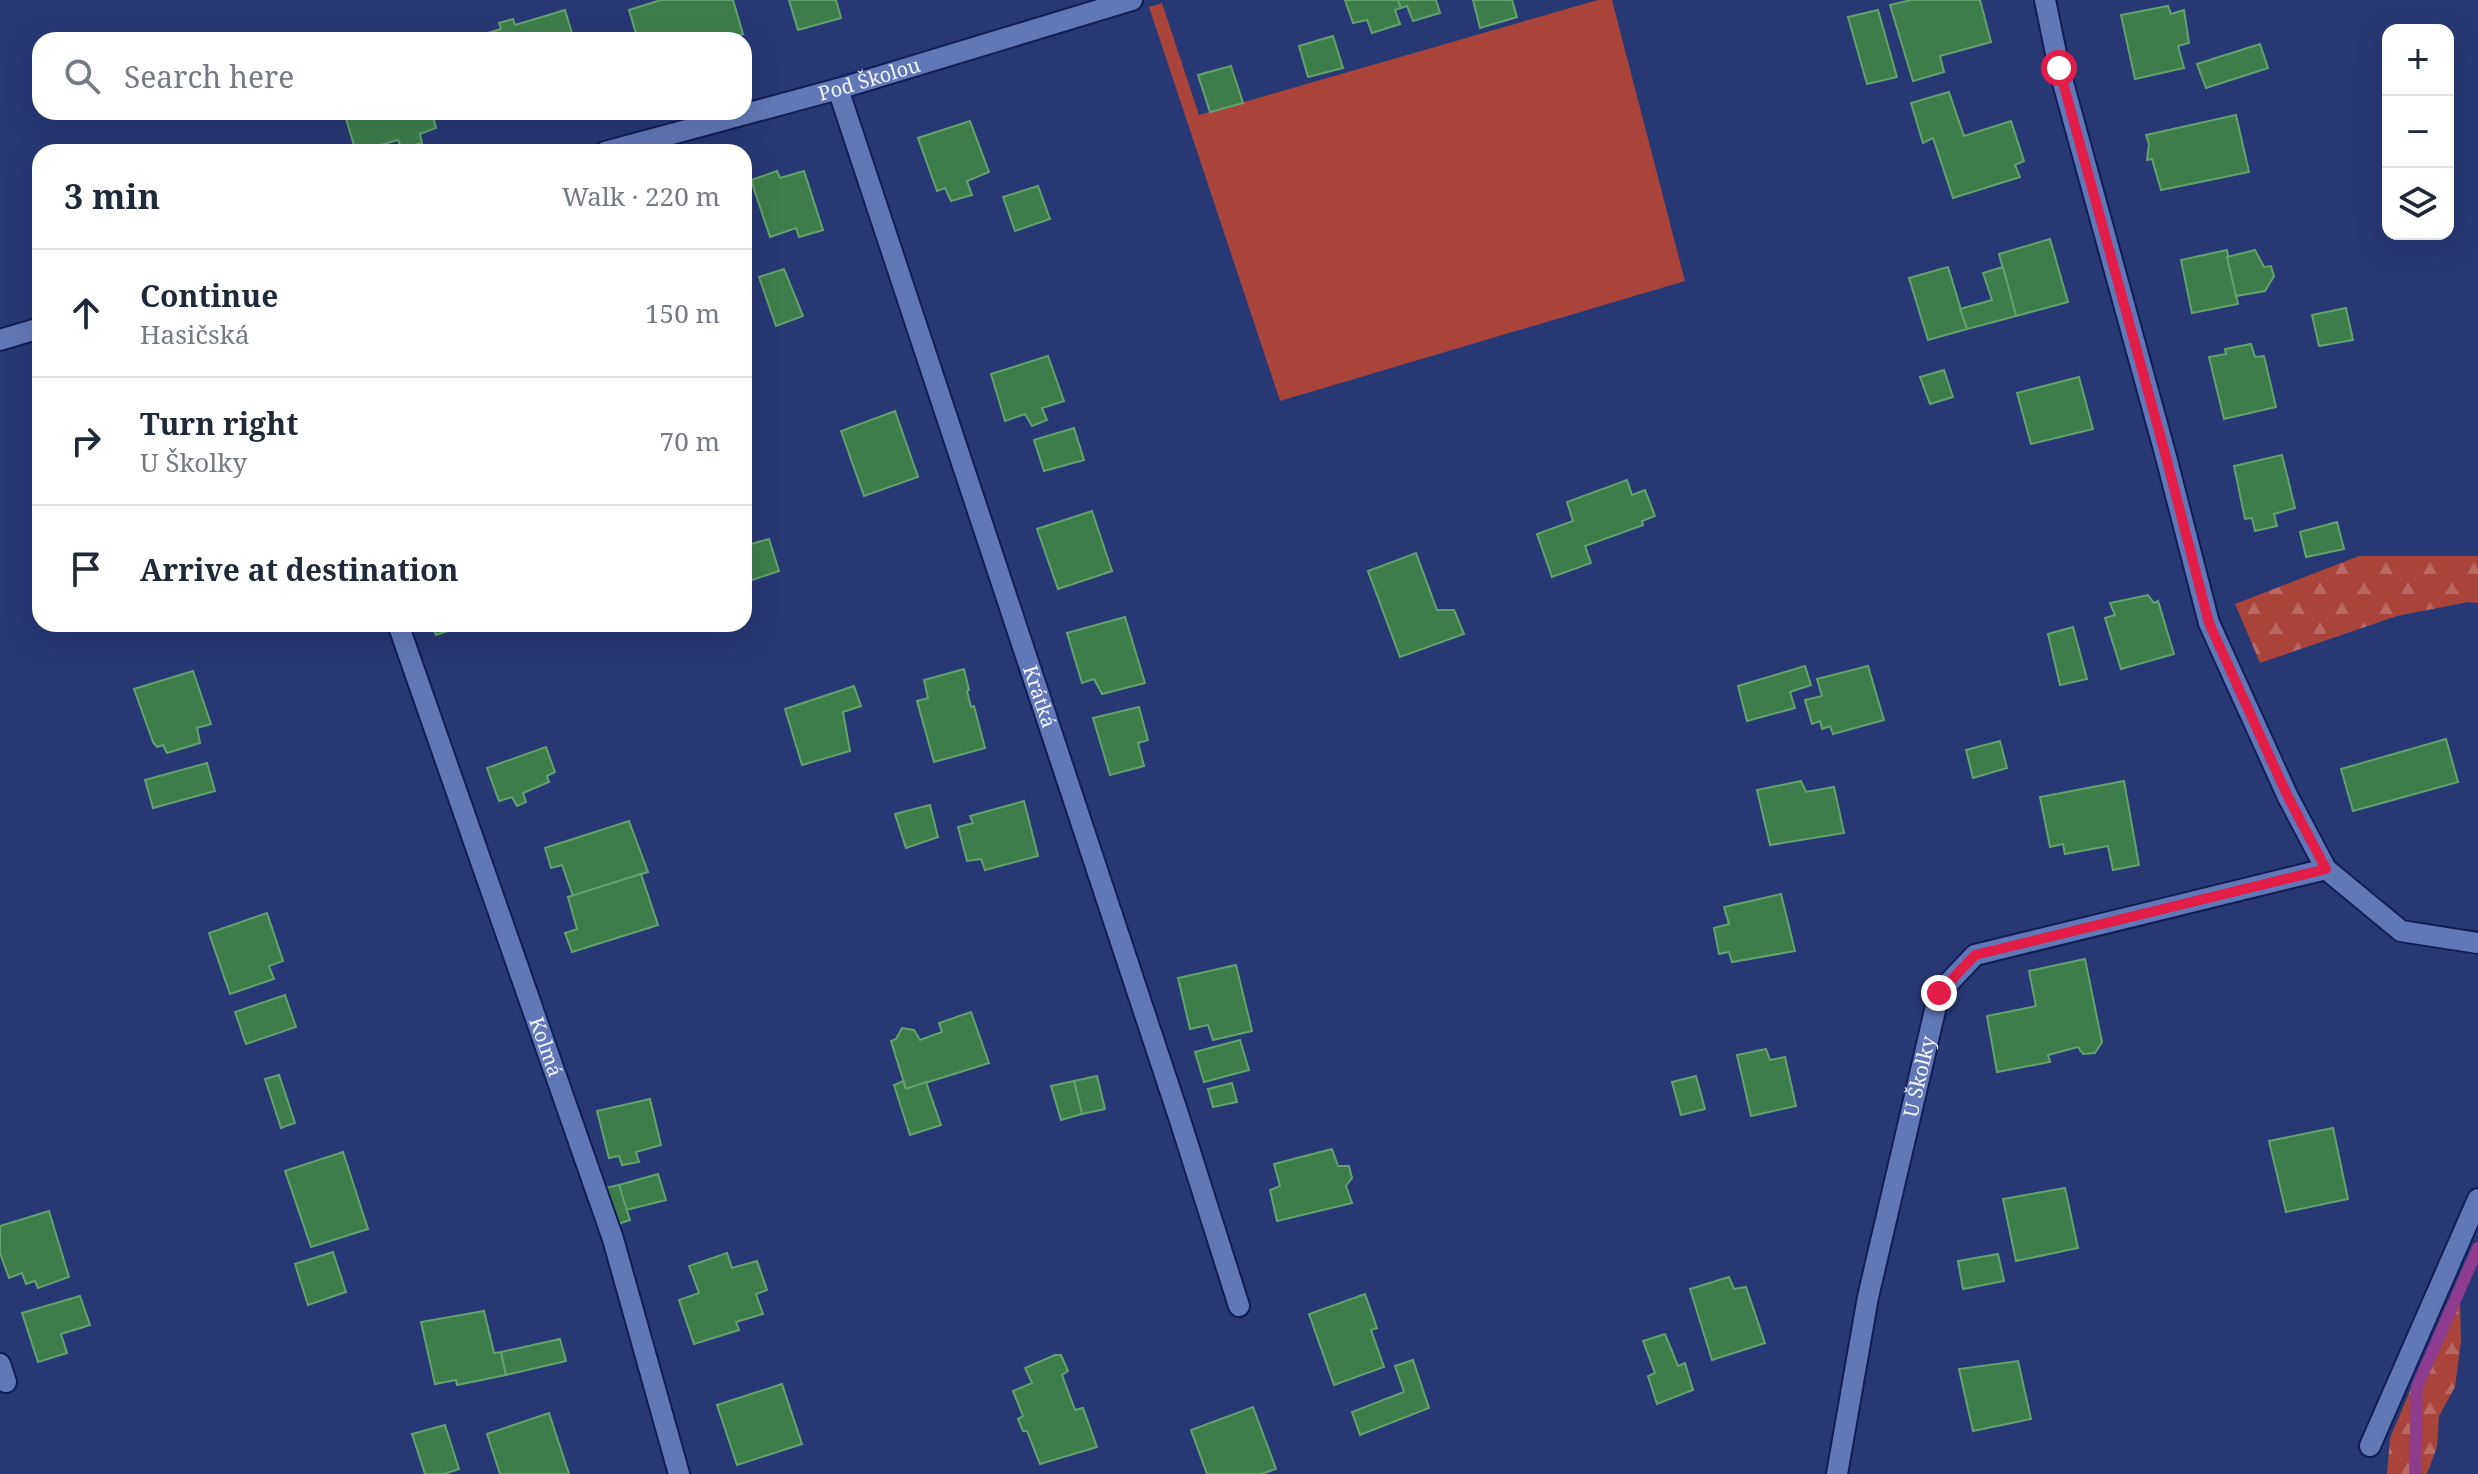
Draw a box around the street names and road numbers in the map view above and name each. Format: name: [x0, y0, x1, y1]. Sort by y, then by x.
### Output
street label: Pod Školou: [815, 51, 924, 107]
street label: Krátká: [1017, 662, 1063, 731]
street label: Kolmá: [523, 1013, 569, 1080]
street label: U Školky: [1896, 1033, 1942, 1120]

